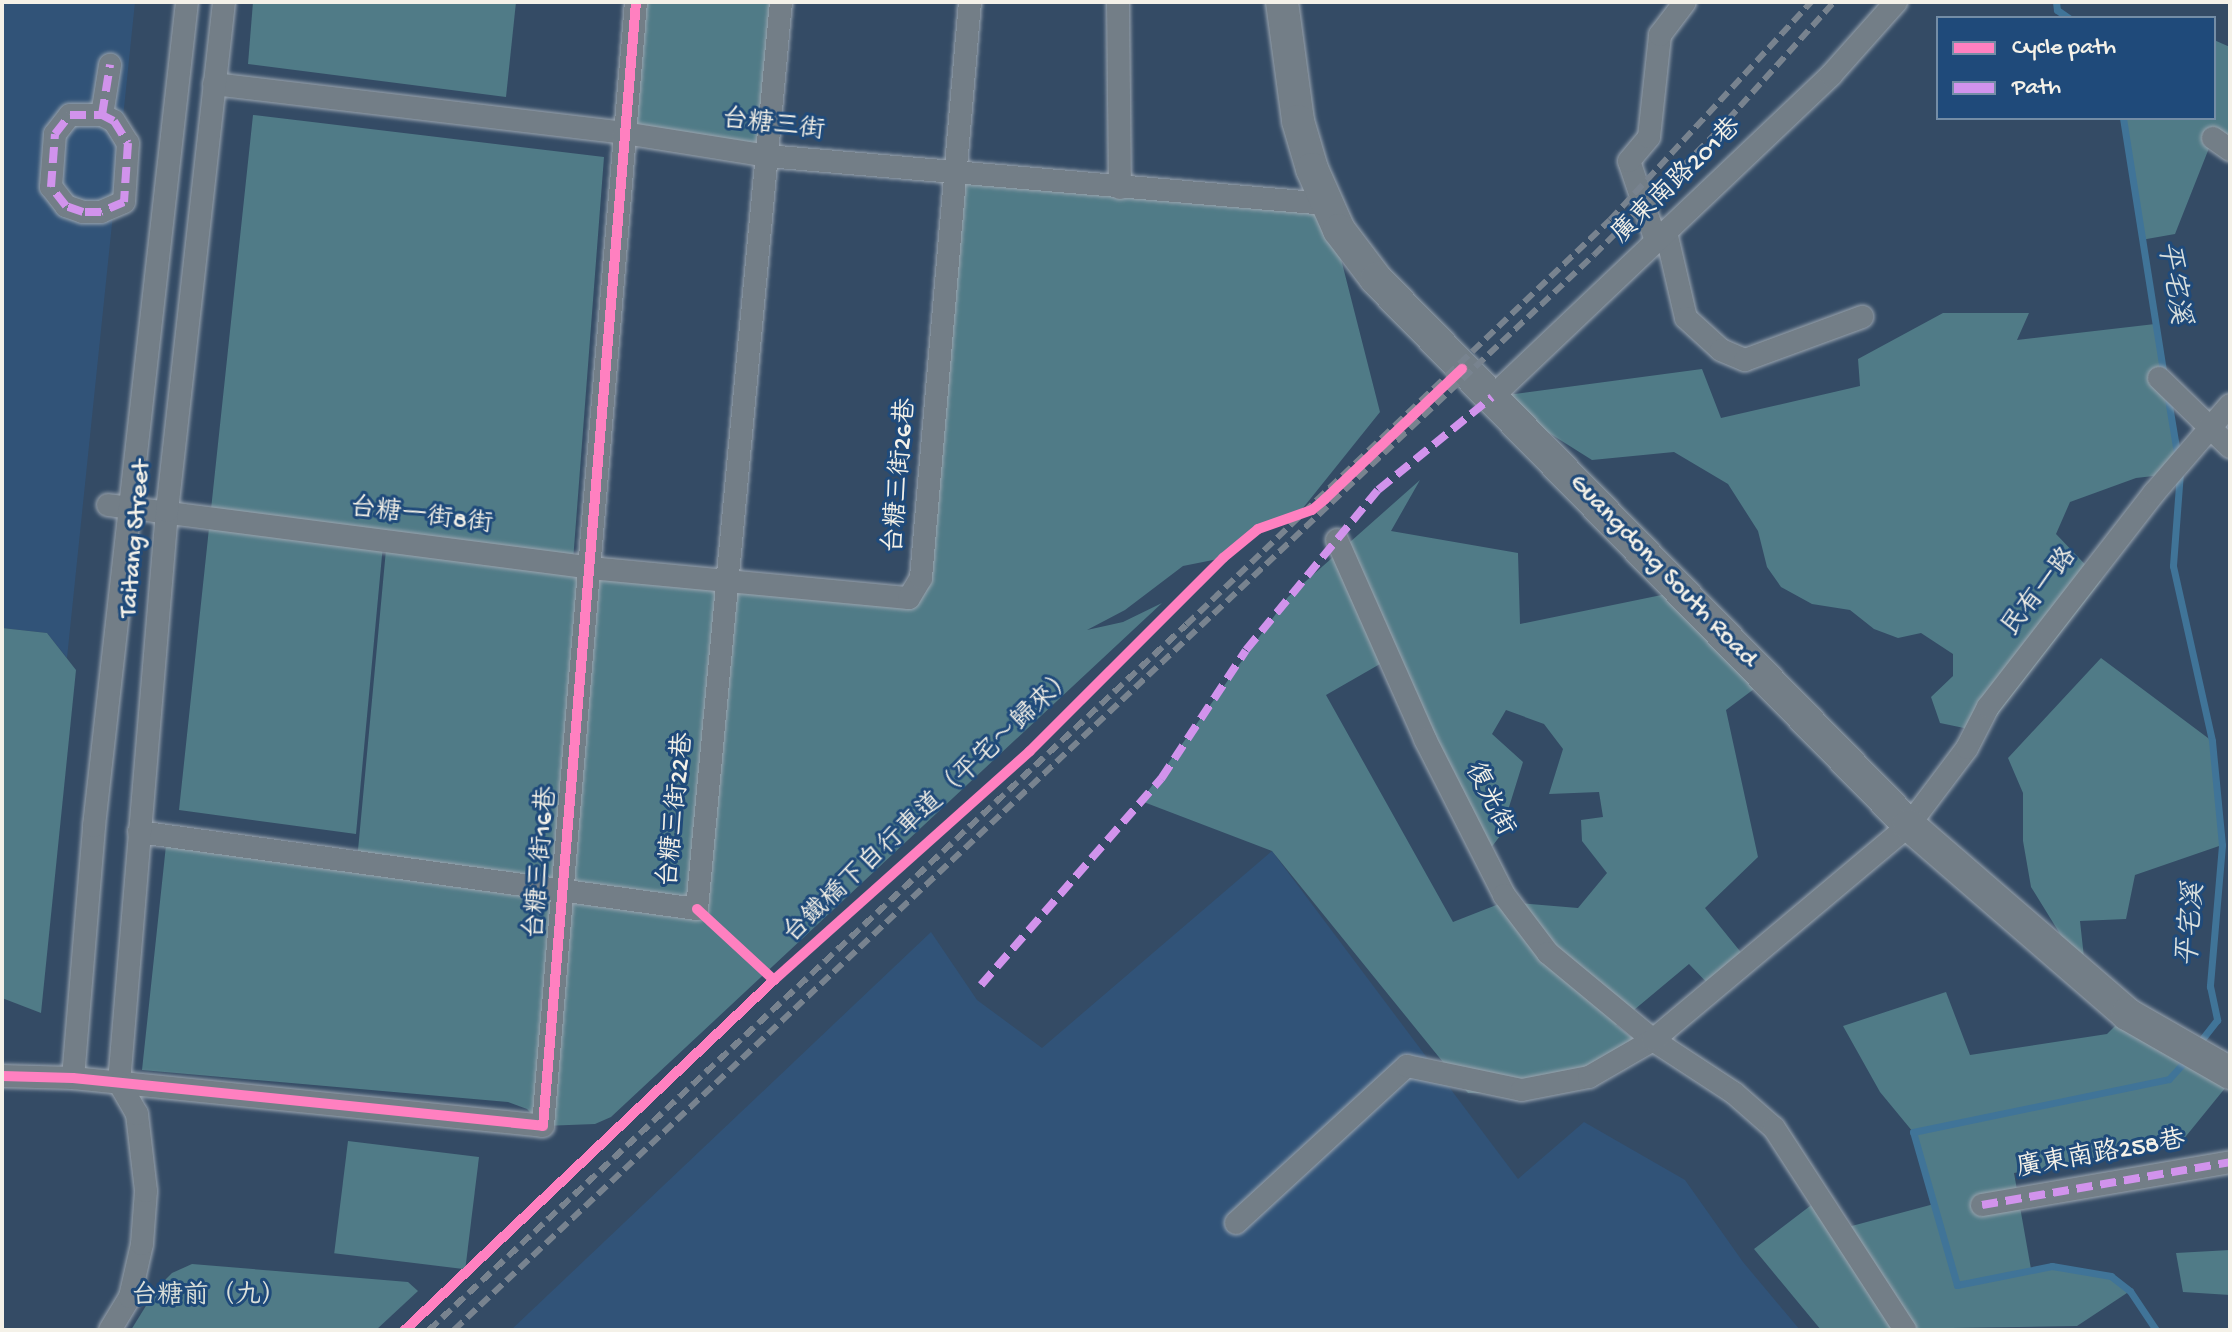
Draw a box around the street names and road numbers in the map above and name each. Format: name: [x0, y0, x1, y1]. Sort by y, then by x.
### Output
street label: 台糖三街: [719, 105, 827, 149]
street label: 廣東南路201巷: [1607, 112, 1749, 252]
street label: 台糖三街26巷: [880, 397, 924, 555]
street label: Taitang Street: [115, 459, 159, 619]
street label: Guangdong South Road: [1561, 469, 1763, 675]
street label: 台糖一街8街: [348, 494, 494, 542]
street label: 民有一路: [1997, 542, 2085, 644]
street label: 台鐵橋下自行車道（平宅～歸來）: [778, 663, 1084, 951]
street label: 台糖三街22巷: [654, 731, 702, 889]
street label: 復光街: [1456, 758, 1520, 842]
street label: 台糖三街16巷: [521, 785, 565, 941]
street label: 廣東南路258巷: [2014, 1126, 2188, 1186]

